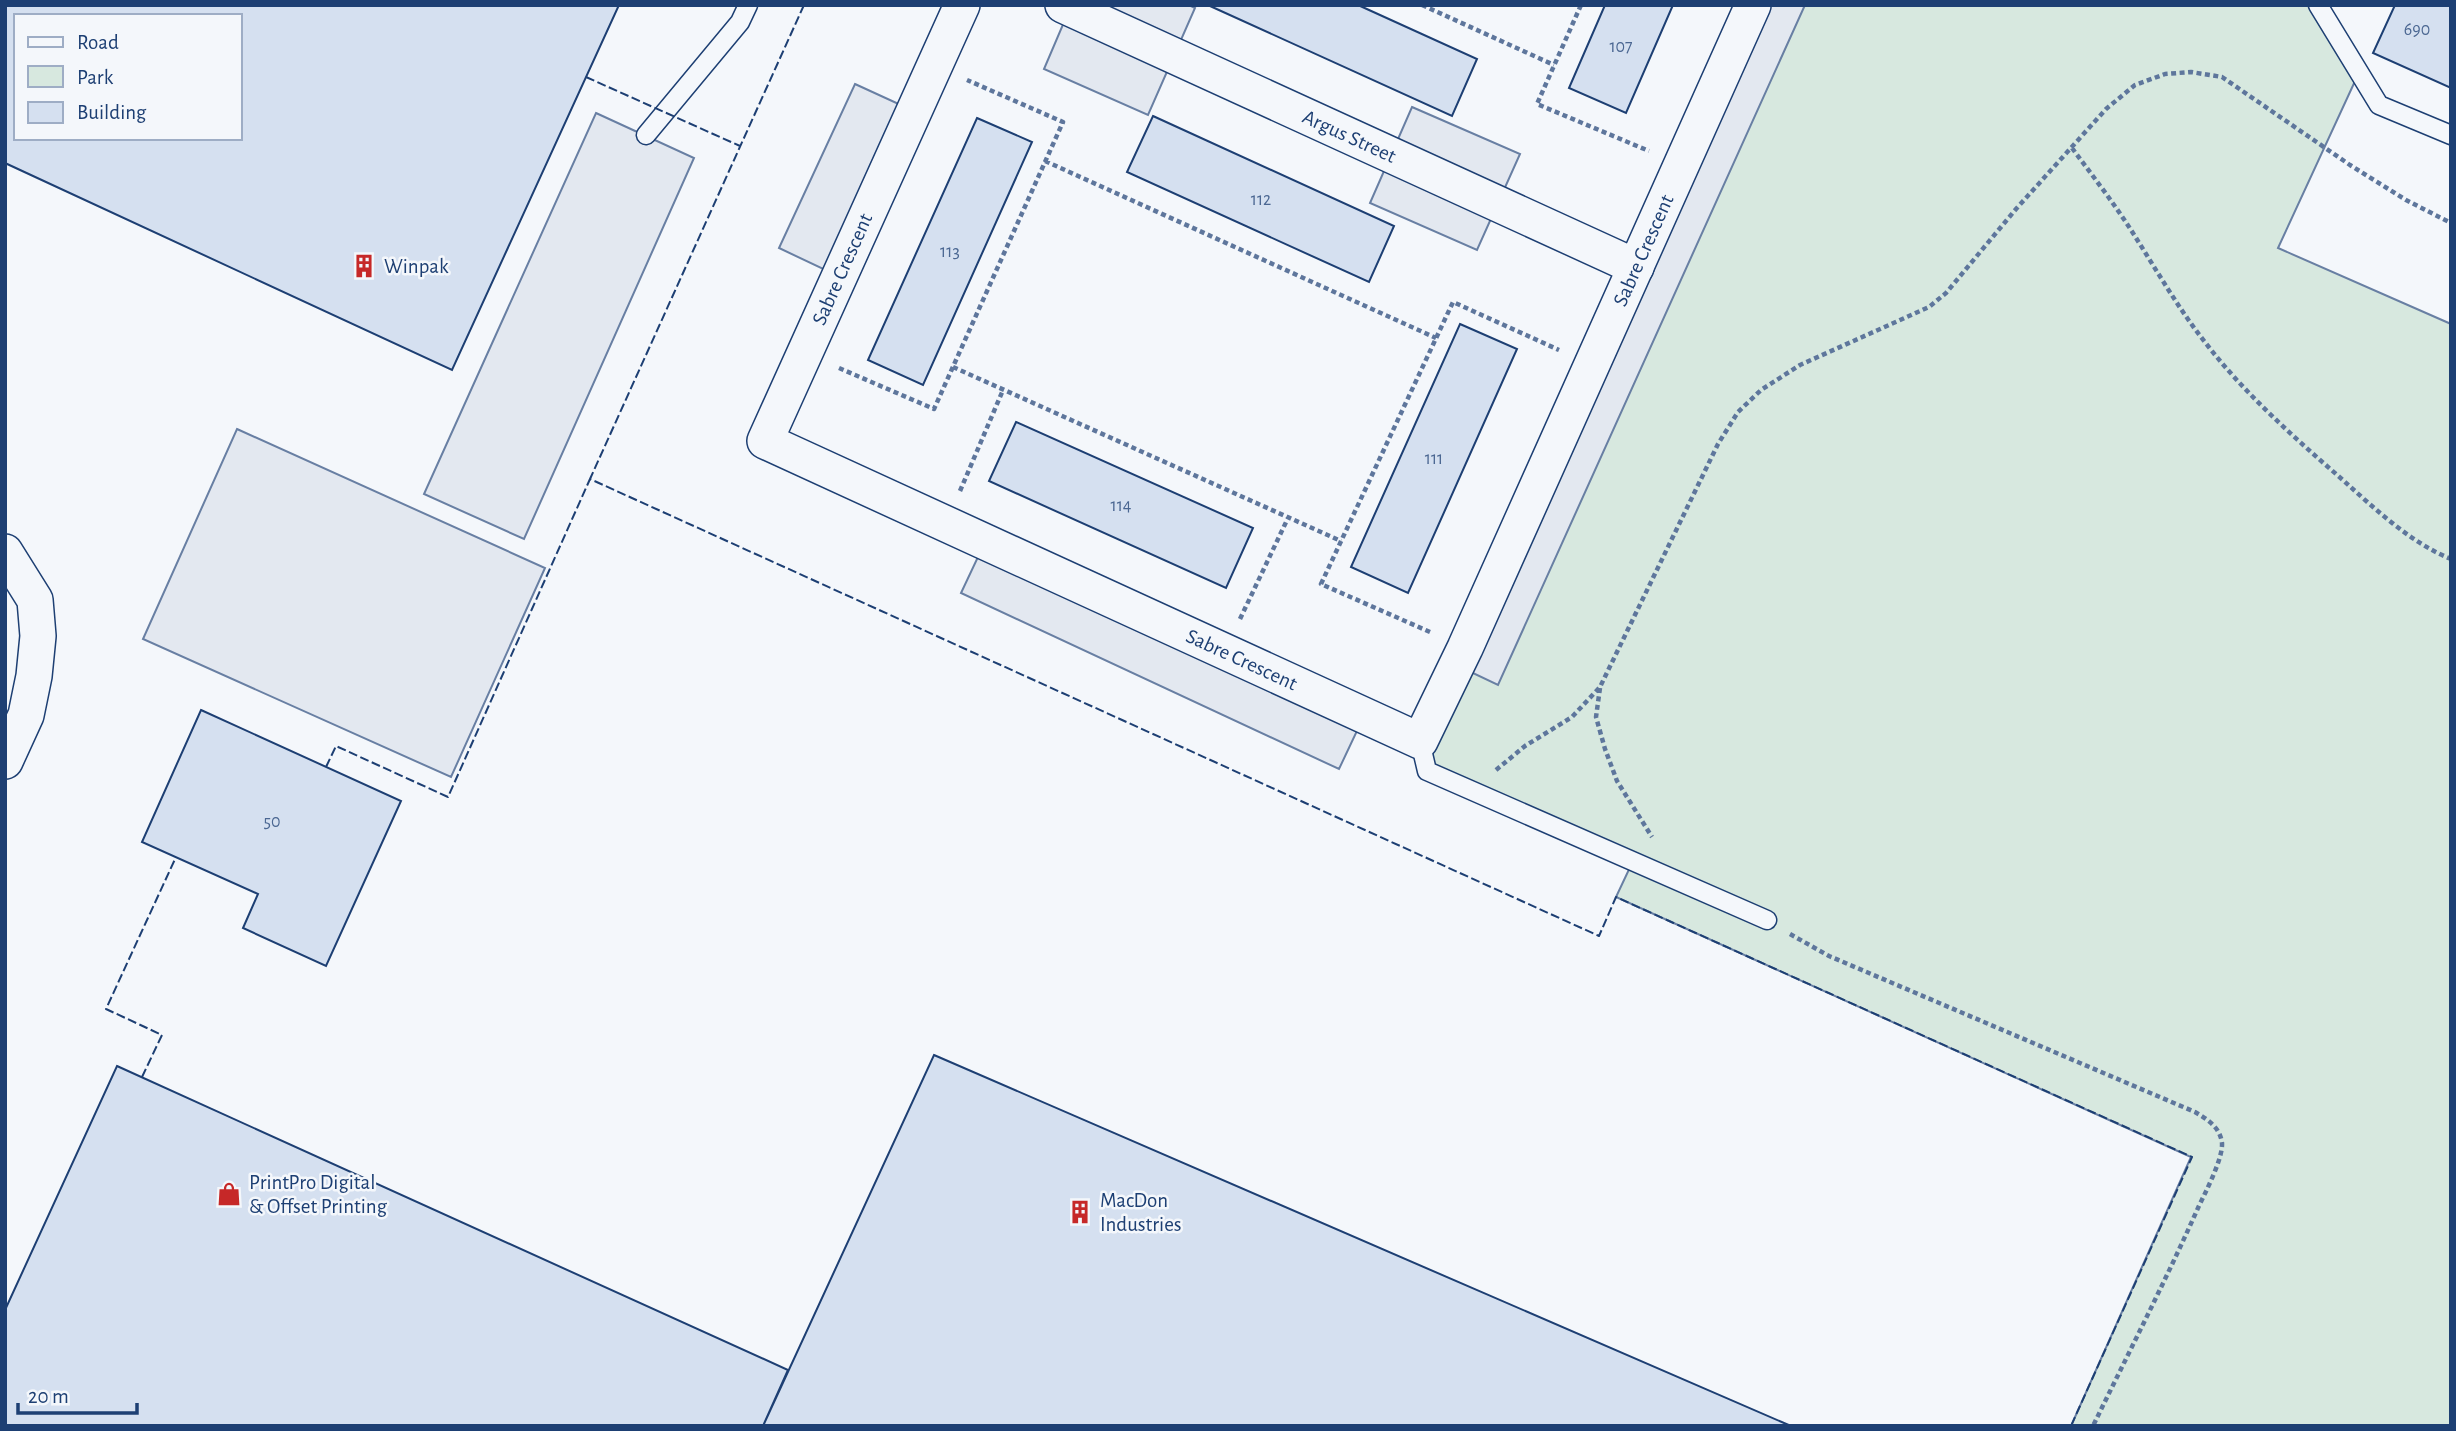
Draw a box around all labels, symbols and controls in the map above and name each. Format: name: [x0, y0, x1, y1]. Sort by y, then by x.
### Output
legend: [14, 14, 242, 140]
house number: 690: [2404, 21, 2430, 39]
text: Road: [77, 32, 119, 53]
house number: 107: [1609, 38, 1633, 56]
text: Park: [77, 67, 114, 88]
text: Building: [77, 102, 147, 123]
street label: Argus Street: [1299, 106, 1400, 167]
house number: 112: [1251, 191, 1271, 209]
street label: Sabre Crescent: [1610, 191, 1678, 309]
street label: Sabre Crescent: [809, 210, 877, 328]
house number: 113: [940, 243, 960, 261]
building icon: Winpak: [350, 252, 378, 280]
place label: Winpak: [384, 256, 449, 277]
house number: 111: [1425, 450, 1443, 468]
house number: 114: [1110, 497, 1132, 515]
street label: Sabre Crescent: [1183, 625, 1301, 694]
house number: 50: [263, 813, 281, 831]
place label: PrintPro Digital & Offset Printing: [249, 1172, 388, 1217]
shop icon: PrintPro Digital & Offset Printing: [215, 1180, 243, 1208]
place label: MacDon Industries: [1100, 1190, 1182, 1235]
building icon: MacDon Industries: [1066, 1198, 1094, 1226]
scale bar: [18, 1372, 136, 1416]
text: 20 m: [28, 1386, 69, 1407]

